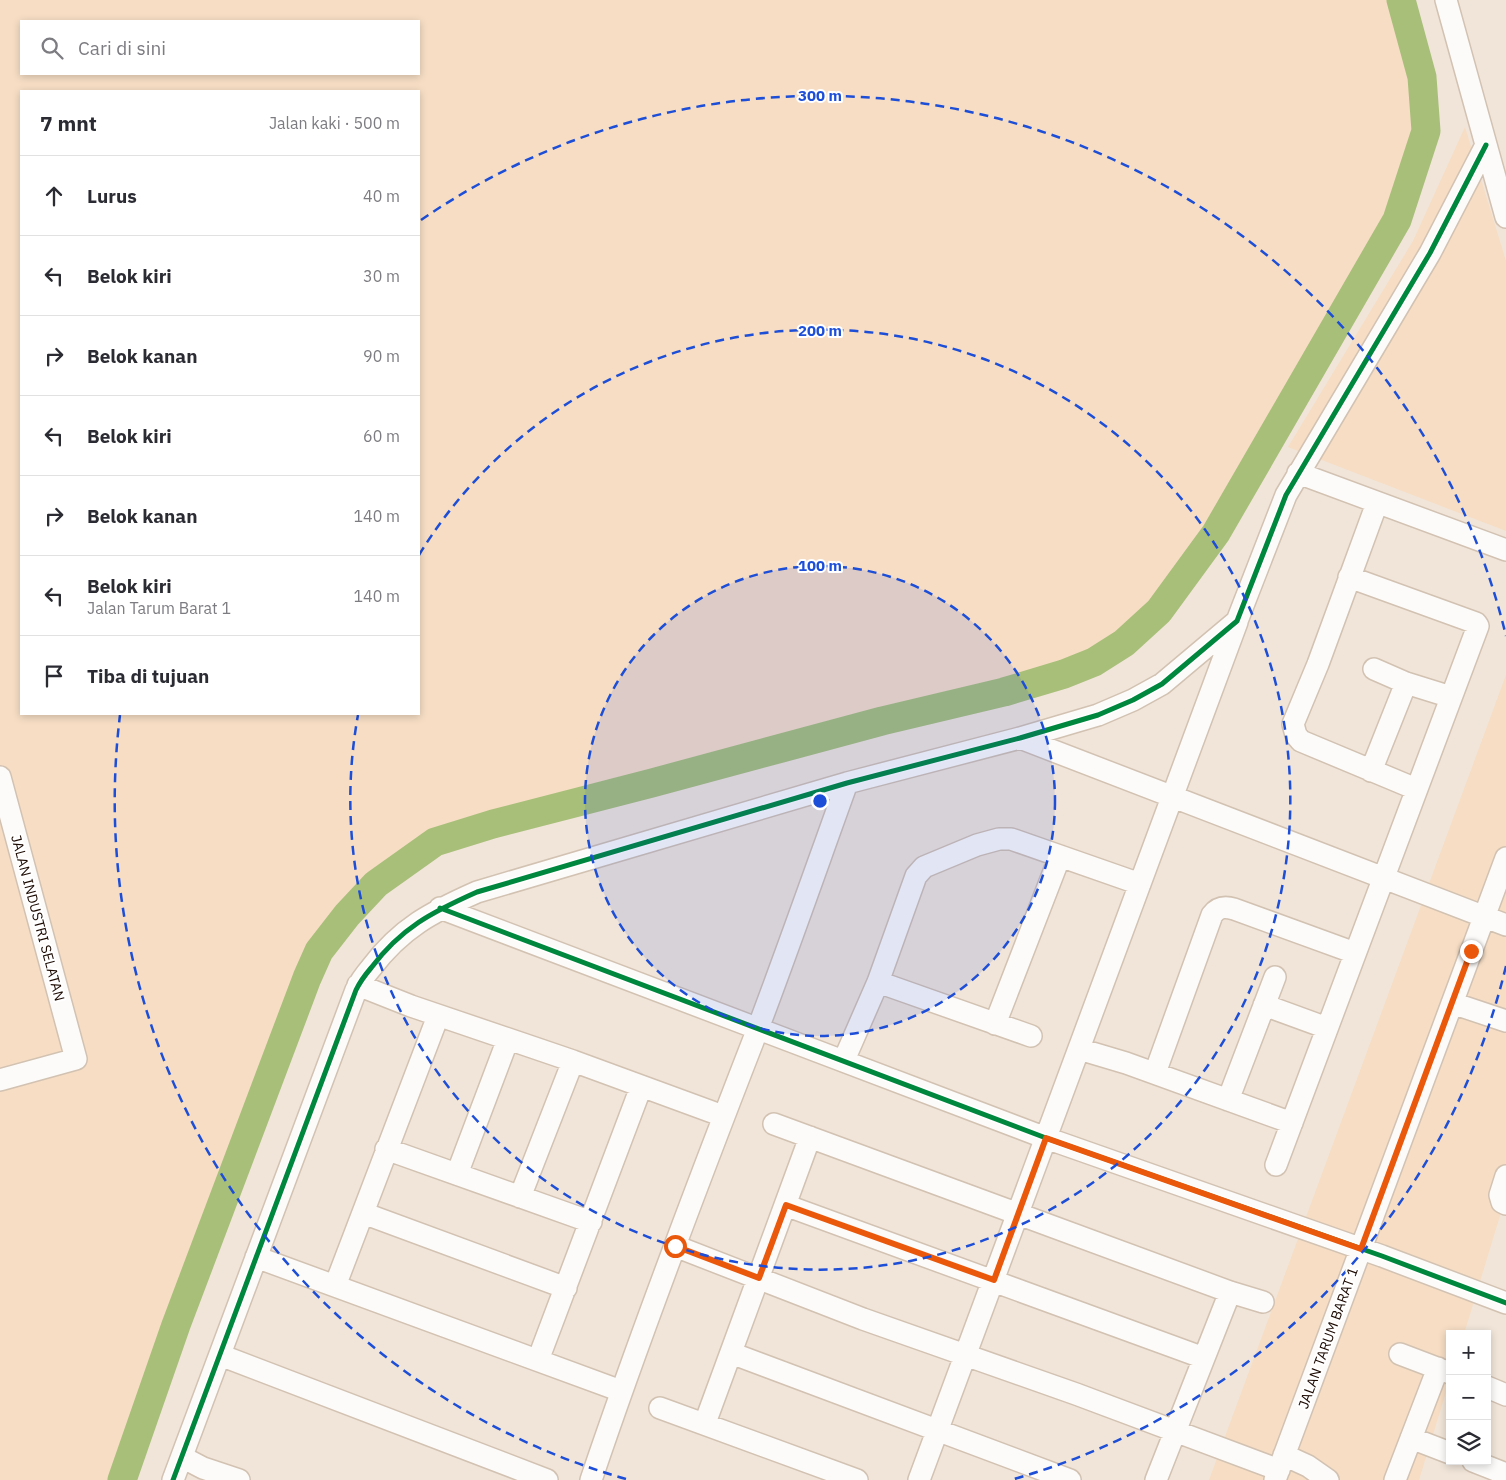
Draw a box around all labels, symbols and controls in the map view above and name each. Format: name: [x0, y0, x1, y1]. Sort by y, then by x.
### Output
search box: [20, 20, 420, 75]
icon: search: [38, 34, 66, 62]
text: Cari di sini: [78, 36, 166, 60]
text: 300 m: [798, 86, 842, 105]
text: 7 mnt: [40, 109, 97, 137]
text: Jalan kaki · 500 m: [269, 113, 400, 133]
icon: ahead: [40, 182, 68, 210]
text: Lurus: [87, 184, 137, 208]
text: 40 m: [363, 186, 400, 206]
icon: left: [40, 262, 68, 290]
text: Belok kiri: [87, 264, 172, 288]
text: 30 m: [363, 266, 400, 286]
text: 200 m: [798, 321, 842, 340]
icon: right: [40, 342, 68, 370]
text: Belok kanan: [87, 344, 198, 368]
text: 90 m: [363, 346, 400, 366]
icon: left: [40, 422, 68, 450]
text: Belok kiri: [87, 424, 172, 448]
text: 60 m: [363, 426, 400, 446]
icon: right: [40, 502, 68, 530]
text: Belok kanan: [87, 504, 198, 528]
text: 140 m: [353, 506, 400, 526]
text: 100 m: [798, 556, 842, 575]
text: Belok kiri: [87, 574, 172, 598]
icon: left: [40, 582, 68, 610]
text: 140 m: [353, 586, 400, 606]
text: Jalan Tarum Barat 1: [87, 598, 231, 618]
icon: arrive: [40, 662, 68, 690]
text: Tiba di tujuan: [87, 664, 209, 688]
centre of rings: [811, 792, 829, 810]
street label: JALAN INDUSTRI SELATAN: [7, 833, 69, 1003]
route end: [1460, 940, 1483, 963]
route start: [664, 1235, 687, 1258]
street label: JALAN TARUM BARAT 1: [1294, 1265, 1362, 1411]
map controls: [1446, 1330, 1491, 1465]
button: +: [1446, 1330, 1491, 1375]
button: −: [1446, 1375, 1491, 1420]
button: layers: [1446, 1420, 1491, 1465]

